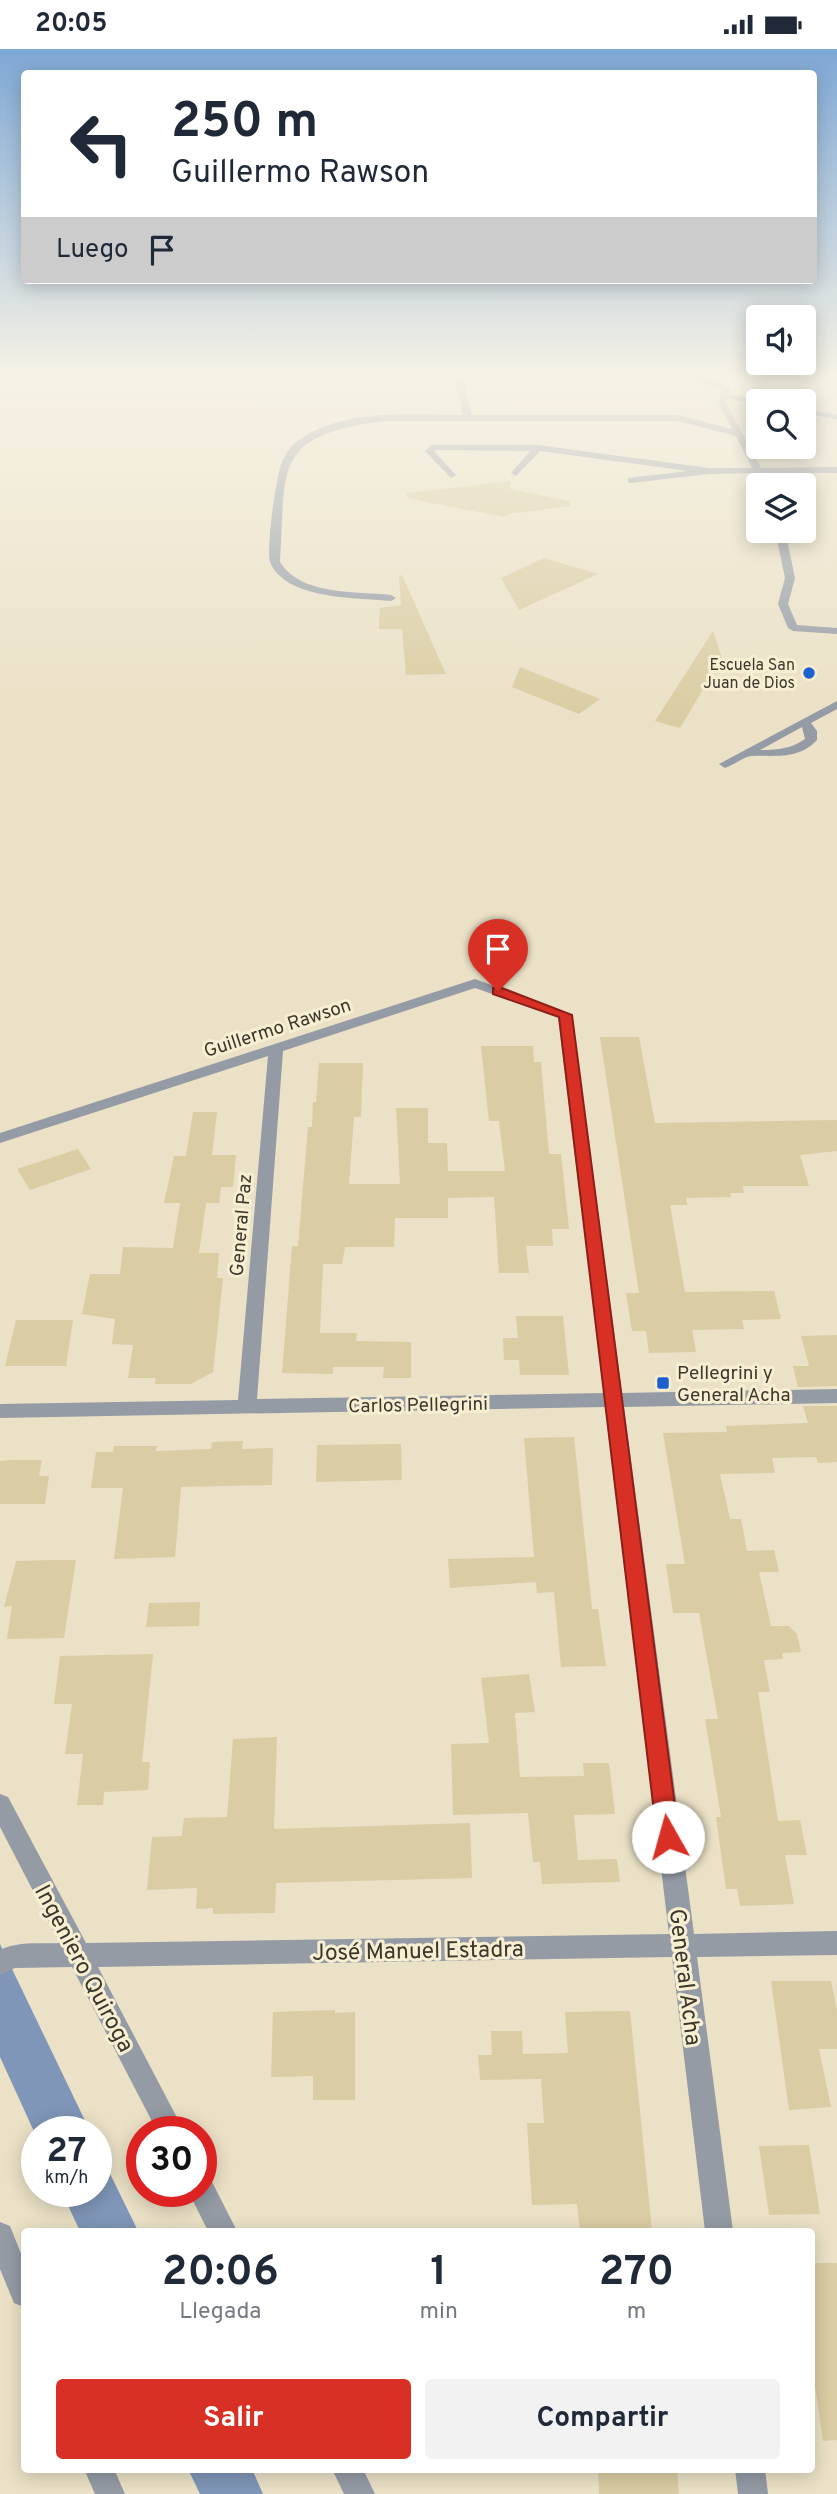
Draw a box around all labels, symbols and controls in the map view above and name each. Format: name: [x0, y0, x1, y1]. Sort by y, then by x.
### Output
text: 20:05: [35, 8, 107, 41]
text: 250 m: [171, 93, 318, 155]
icon: left: [56, 98, 147, 189]
text: Guillermo Rawson: [171, 154, 429, 194]
icon: arrive: [143, 231, 181, 269]
text: Luego: [56, 234, 129, 267]
map controls: [746, 305, 816, 543]
button: sound: [746, 305, 816, 375]
button: search: [746, 389, 816, 459]
button: layers: [746, 473, 816, 543]
place label: Escuela San Juan de Dios: [703, 656, 795, 694]
marker: Escuela San Juan de Dios: [801, 665, 817, 681]
pin: [468, 919, 528, 991]
icon: arrive: [479, 930, 517, 968]
street label: Guillermo Rawson: [201, 994, 354, 1064]
street label: General Paz: [226, 1173, 258, 1277]
place label: Pellegrini y General Acha: [677, 1362, 791, 1408]
marker: Pellegrini y General Acha: [655, 1375, 671, 1391]
street label: Carlos Pellegrini: [348, 1393, 488, 1419]
position arrow: [631, 1800, 705, 1874]
street label: Ingeniero Quiroga: [26, 1880, 139, 2058]
street label: General Acha: [661, 1907, 706, 2047]
street label: José Manuel Estadra: [312, 1936, 524, 1969]
speed limit sign: 30: [126, 2116, 217, 2207]
text: 27: [47, 2130, 86, 2174]
text: km/h: [45, 2167, 88, 2190]
text: 20:06: [162, 2247, 279, 2300]
text: 1: [430, 2247, 447, 2300]
text: 270: [599, 2247, 674, 2300]
text: Llegada: [179, 2298, 261, 2327]
text: min: [420, 2298, 458, 2327]
text: m: [627, 2298, 646, 2327]
button: Salir: [56, 2379, 411, 2459]
button: Compartir: [425, 2379, 780, 2459]

